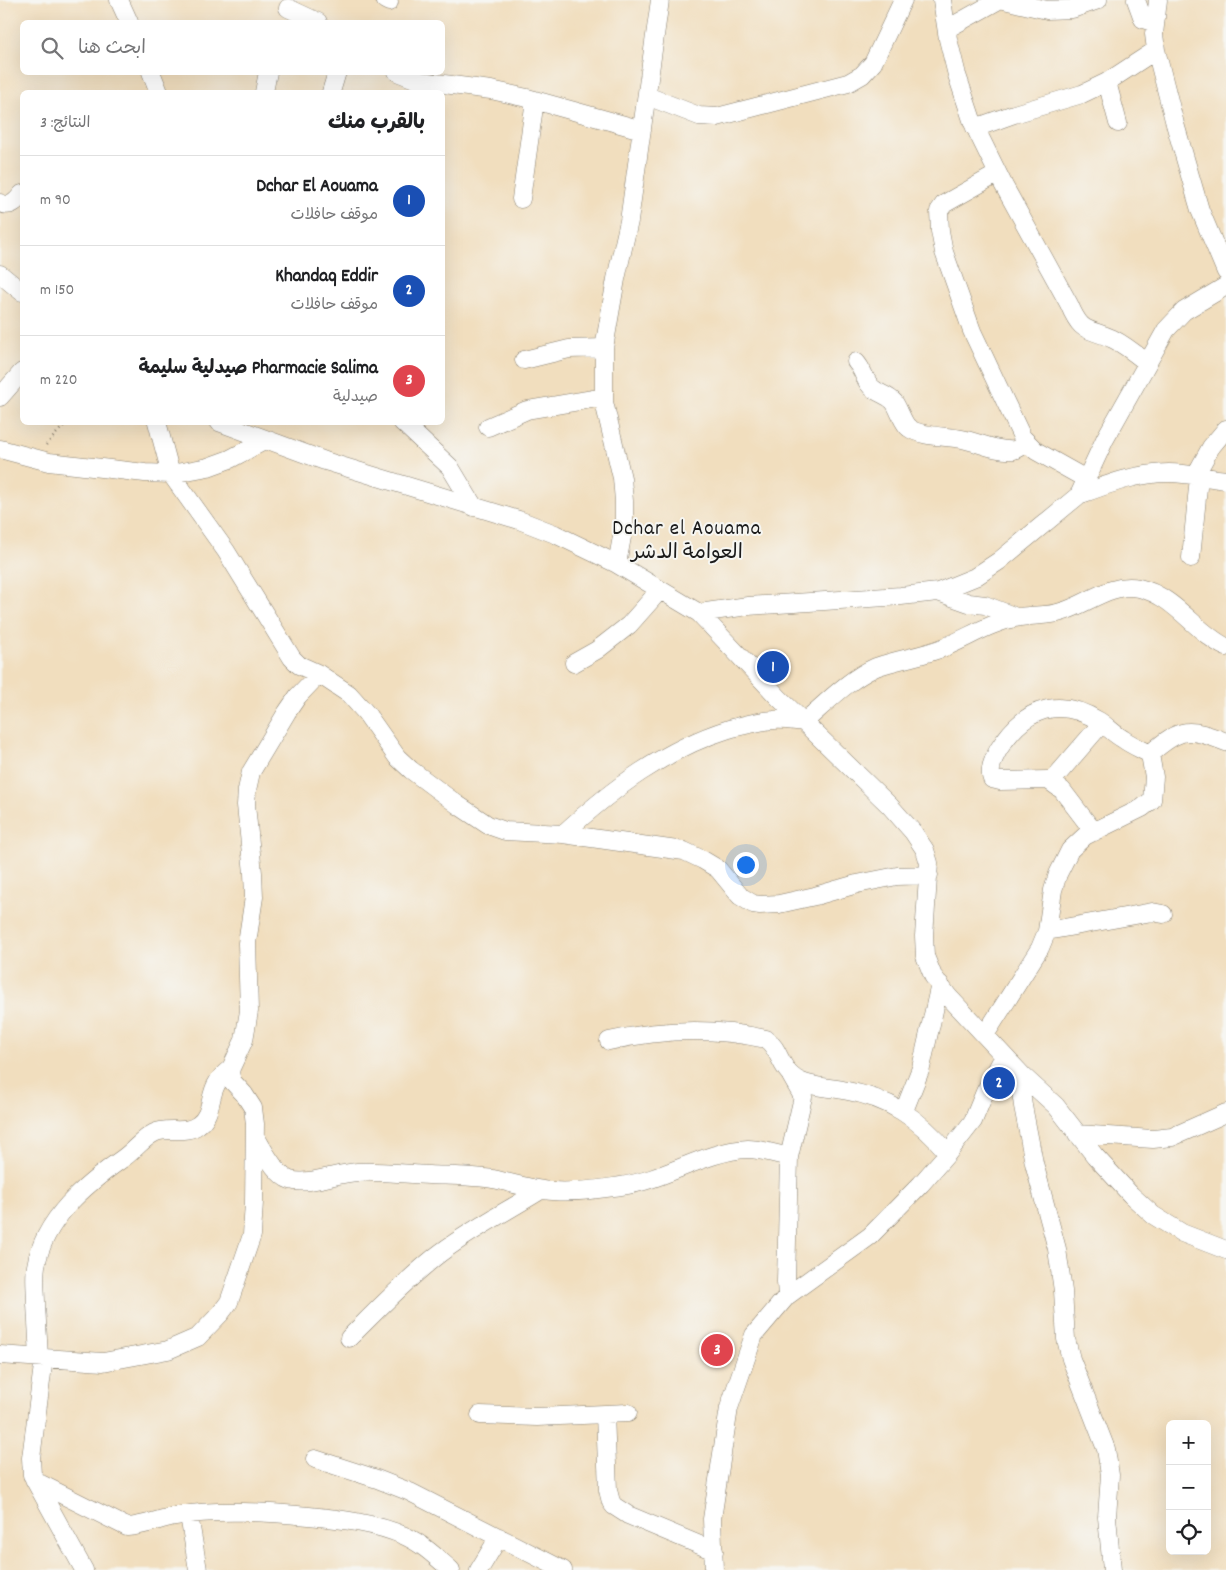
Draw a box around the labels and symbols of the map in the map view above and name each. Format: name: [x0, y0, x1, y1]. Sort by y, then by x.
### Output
district label: Dchar el Aouama العوامة الدشر: [612, 515, 762, 569]
pin: 1: [757, 648, 789, 686]
your location: [733, 852, 759, 878]
pin: 2: [983, 1064, 1015, 1102]
pin: 3: [701, 1331, 733, 1369]

